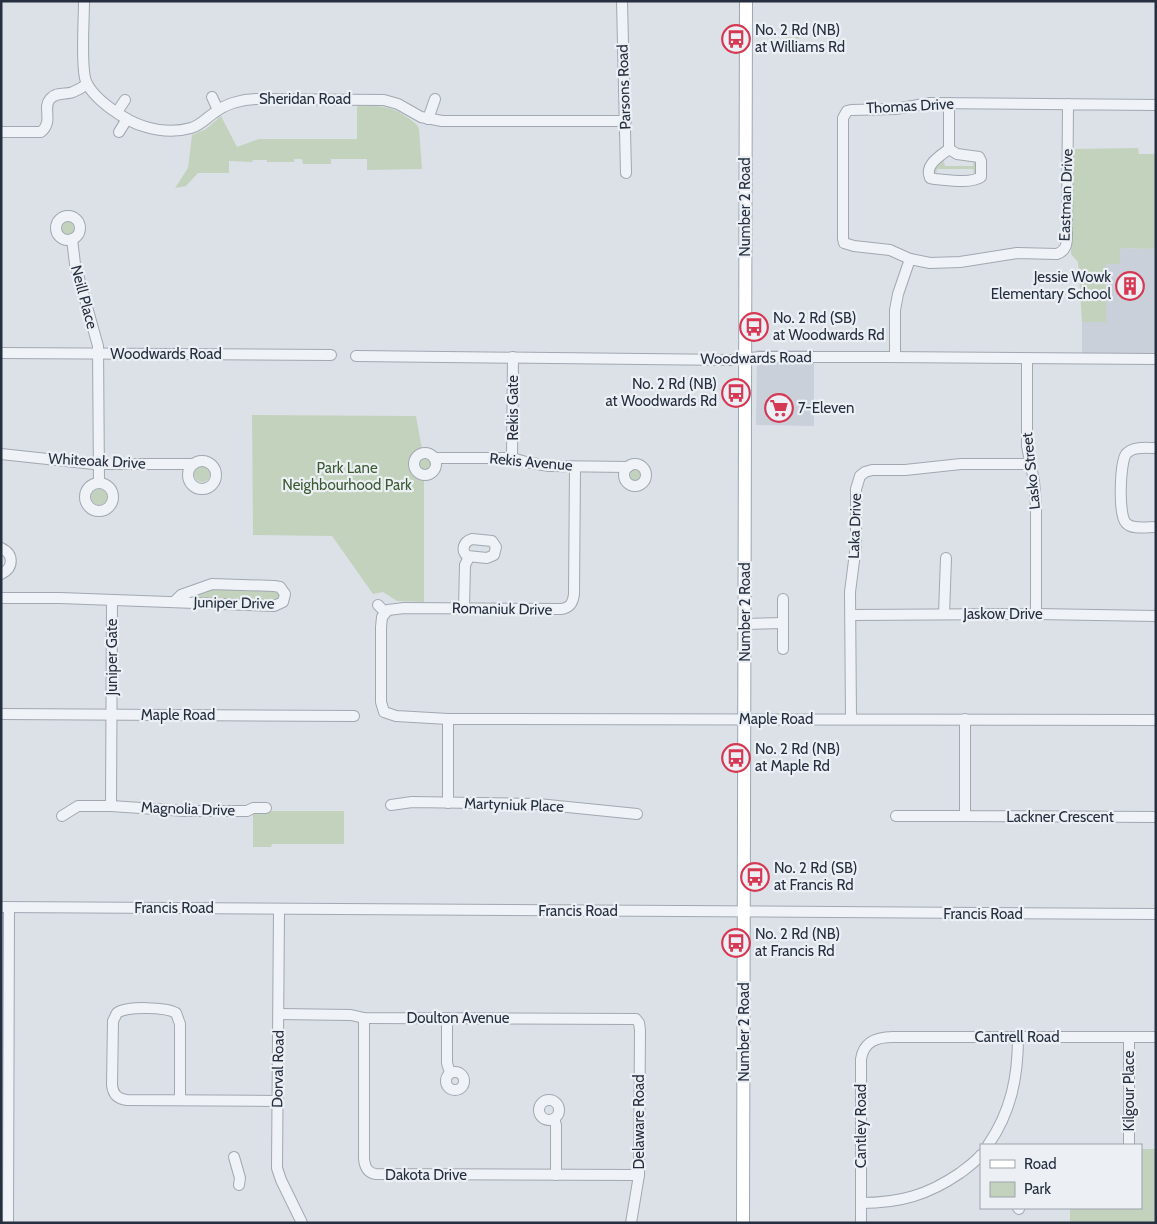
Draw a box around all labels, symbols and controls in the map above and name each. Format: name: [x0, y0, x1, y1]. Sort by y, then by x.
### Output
place label: No. 2 Rd (NB) at Williams Rd: [755, 21, 845, 56]
bus stop icon: No. 2 Rd (NB) at Williams Rd: [721, 24, 751, 54]
street label: Parsons Road: [614, 44, 634, 130]
street label: Sheridan Road: [259, 90, 351, 108]
street label: Thomas Drive: [866, 95, 955, 117]
street label: Eastman Drive: [1055, 148, 1077, 242]
street label: Number 2 Road: [736, 157, 754, 257]
street label: Neill Place: [67, 263, 101, 331]
place label: Jessie Wowk Elementary School: [991, 268, 1111, 303]
building icon: Jessie Wowk Elementary School: [1115, 271, 1145, 301]
place label: No. 2 Rd (SB) at Woodwards Rd: [773, 309, 884, 344]
bus stop icon: No. 2 Rd (SB) at Woodwards Rd: [739, 312, 769, 342]
street label: Woodwards Road: [110, 345, 222, 363]
street label: Woodwards Road: [700, 348, 812, 368]
street label: Rekis Gate: [504, 375, 522, 441]
place label: No. 2 Rd (NB) at Woodwards Rd: [606, 375, 717, 410]
bus stop icon: No. 2 Rd (NB) at Woodwards Rd: [721, 378, 751, 408]
supermarket icon: 7-Eleven: [764, 393, 794, 423]
place label: 7-Eleven: [798, 399, 854, 417]
street label: Lasko Street: [1018, 432, 1044, 510]
street label: Whiteoak Drive: [48, 449, 146, 473]
street label: Rekis Avenue: [489, 449, 574, 475]
park label: Park Lane Neighbourhood Park: [282, 459, 412, 494]
street label: Laka Drive: [845, 493, 865, 559]
street label: Number 2 Road: [736, 562, 754, 662]
street label: Juniper Drive: [192, 593, 275, 613]
street label: Romaniuk Drive: [452, 599, 553, 619]
street label: Jaskow Drive: [962, 605, 1043, 623]
street label: Juniper Gate: [103, 618, 121, 697]
street label: Maple Road: [141, 706, 215, 724]
street label: Maple Road: [739, 710, 813, 728]
place label: No. 2 Rd (NB) at Maple Rd: [755, 740, 840, 775]
bus stop icon: No. 2 Rd (NB) at Maple Rd: [721, 743, 751, 773]
street label: Martyniuk Place: [464, 794, 565, 816]
street label: Magnolia Drive: [141, 798, 236, 820]
street label: Lackner Crescent: [1006, 808, 1114, 826]
place label: No. 2 Rd (SB) at Francis Rd: [774, 859, 857, 894]
bus stop icon: No. 2 Rd (SB) at Francis Rd: [740, 862, 770, 892]
street label: Francis Road: [134, 899, 214, 917]
street label: Francis Road: [538, 902, 618, 920]
street label: Francis Road: [943, 905, 1023, 923]
place label: No. 2 Rd (NB) at Francis Rd: [755, 925, 840, 960]
bus stop icon: No. 2 Rd (NB) at Francis Rd: [721, 928, 751, 958]
street label: Number 2 Road: [735, 982, 753, 1082]
street label: Doulton Avenue: [407, 1009, 510, 1027]
street label: Cantrell Road: [975, 1028, 1059, 1046]
street label: Dorval Road: [268, 1030, 288, 1108]
street label: Kilgour Place: [1120, 1050, 1138, 1131]
street label: Delaware Road: [630, 1074, 648, 1170]
street label: Cantley Road: [852, 1084, 870, 1168]
legend: [980, 1144, 1142, 1209]
text: Road: [1024, 1155, 1057, 1173]
street label: Dakota Drive: [385, 1166, 467, 1184]
text: Park: [1024, 1180, 1051, 1198]

